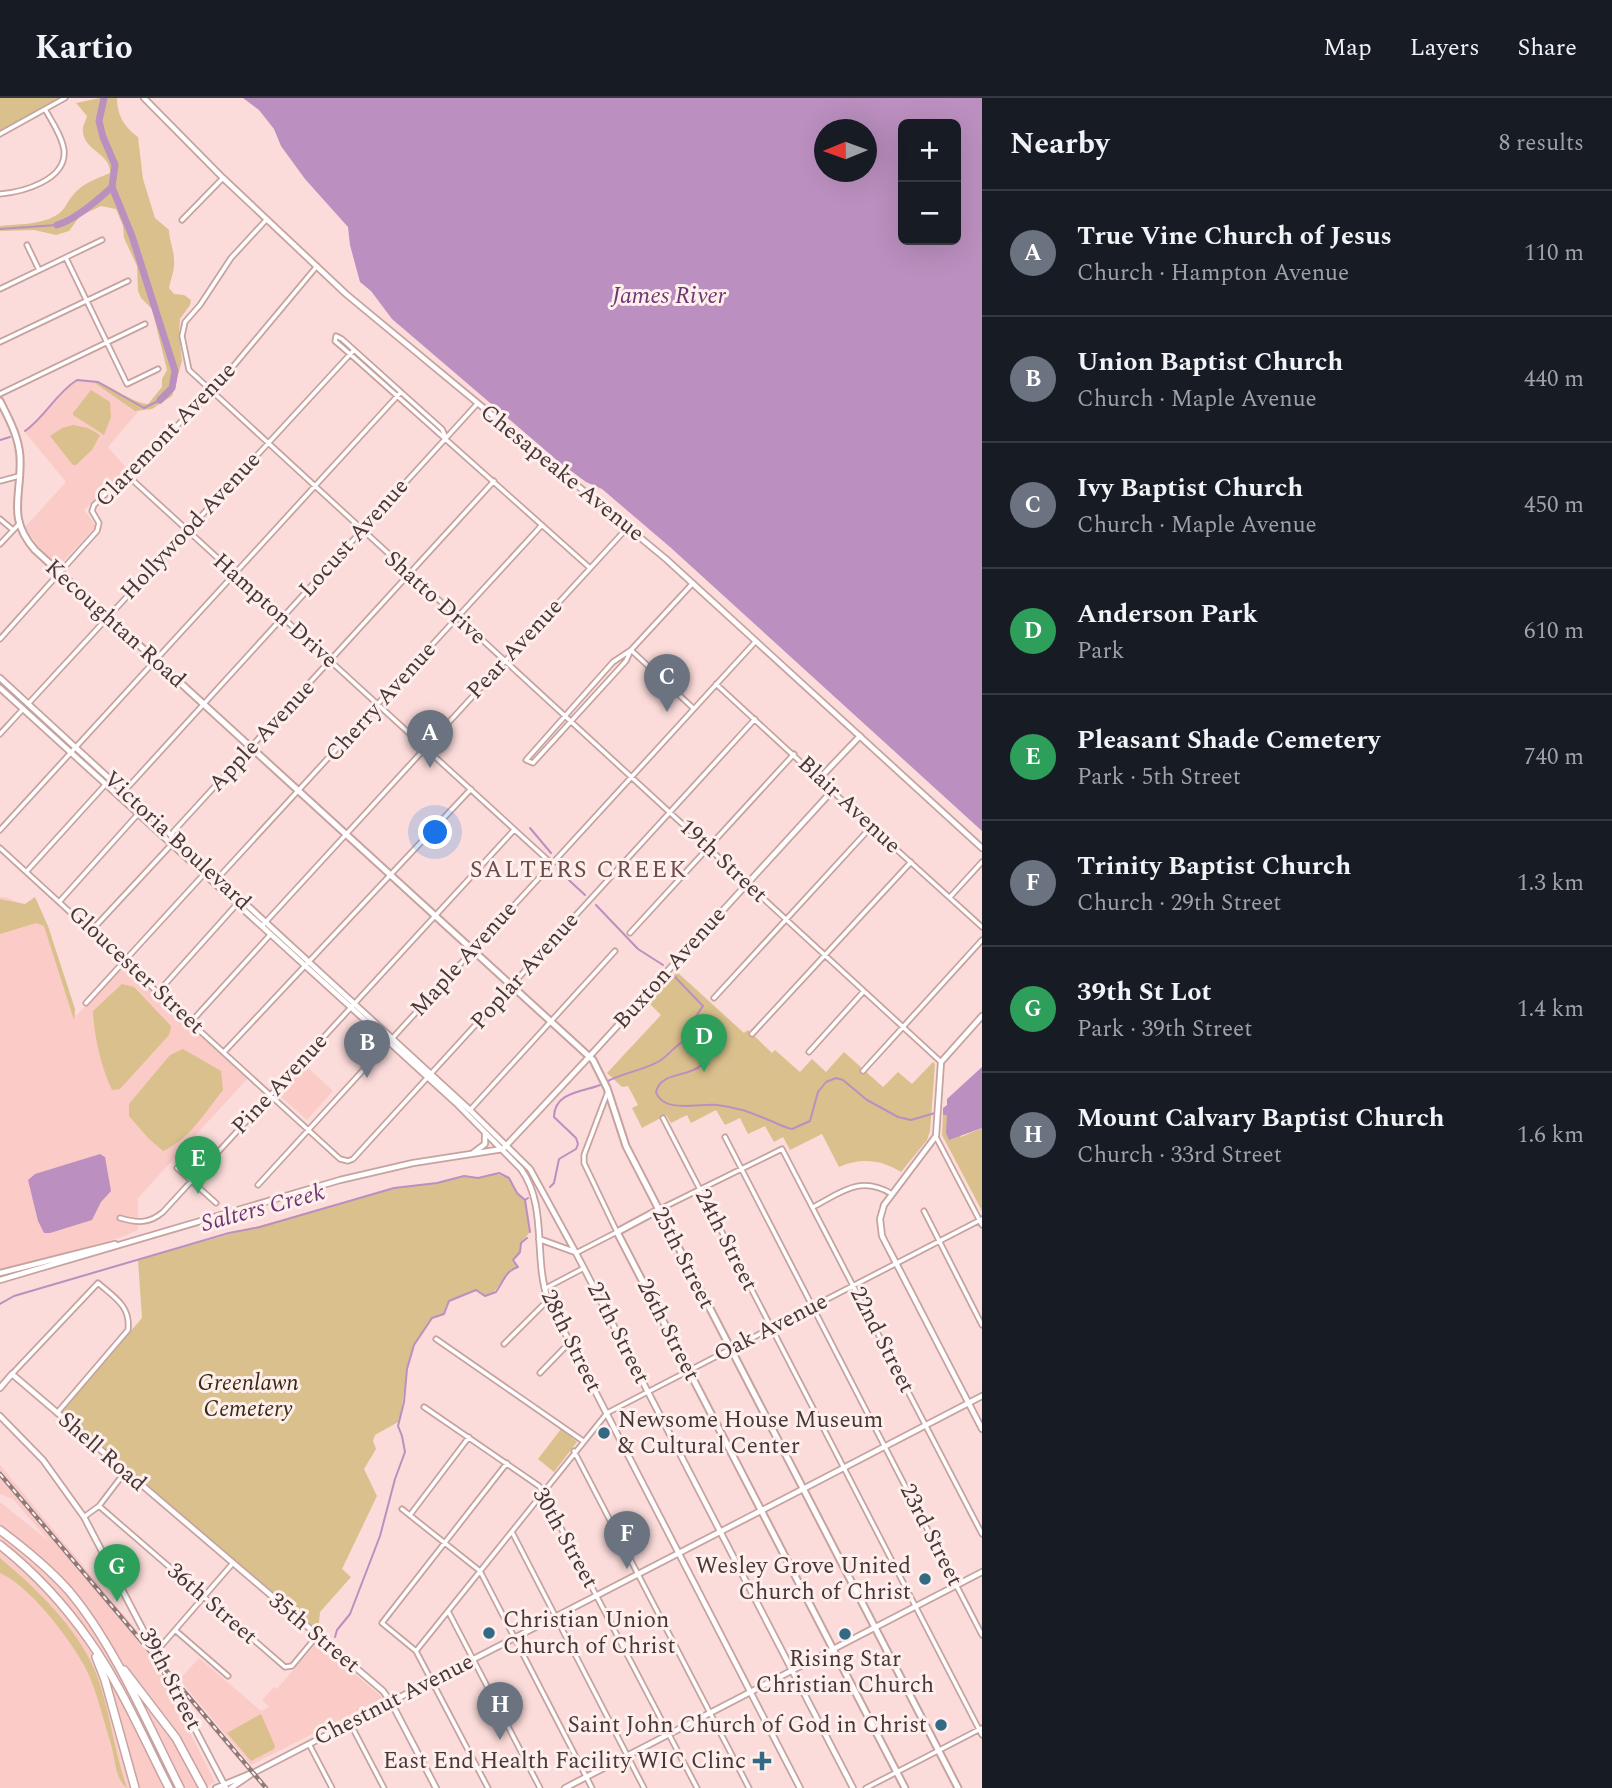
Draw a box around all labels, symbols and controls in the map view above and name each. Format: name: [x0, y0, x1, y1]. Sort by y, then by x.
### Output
text: Kartio: [35, 23, 133, 73]
text: Map: [1323, 30, 1372, 66]
text: Layers: [1410, 30, 1480, 66]
text: Share: [1518, 30, 1577, 66]
north arrow: [814, 119, 877, 182]
map controls: [898, 119, 961, 245]
button: +: [898, 119, 961, 182]
text: Nearby: [1010, 121, 1109, 167]
text: 8 results: [1499, 126, 1584, 161]
button: −: [898, 182, 961, 245]
text: True Vine Church of Jesus: [1077, 216, 1392, 256]
text: A: [1024, 236, 1042, 271]
text: 110 m: [1524, 236, 1584, 271]
text: Church · Hampton Avenue: [1077, 256, 1349, 291]
water label: James River: [610, 278, 727, 314]
text: Union Baptist Church: [1077, 342, 1343, 382]
street label: Claremont Avenue: [87, 354, 245, 516]
text: B: [1025, 362, 1041, 397]
text: 440 m: [1524, 362, 1584, 397]
text: Church · Maple Avenue: [1077, 382, 1317, 417]
street label: Chesapeake Avenue: [472, 395, 652, 551]
street label: Hollywood Avenue: [113, 444, 269, 608]
text: Ivy Baptist Church: [1077, 468, 1303, 508]
street label: Locust Avenue: [291, 470, 417, 606]
text: C: [1025, 488, 1041, 523]
text: 450 m: [1524, 488, 1584, 523]
text: Church · Maple Avenue: [1077, 508, 1317, 543]
street label: Shatto Drive: [376, 542, 494, 654]
street label: Hampton Drive: [204, 545, 346, 677]
street label: Kecoughtan Road: [37, 551, 194, 697]
street label: Pear Avenue: [459, 590, 571, 708]
text: Anderson Park: [1077, 594, 1258, 634]
text: D: [1024, 614, 1042, 649]
text: 610 m: [1524, 614, 1584, 649]
text: Park: [1077, 634, 1124, 669]
street label: Cherry Avenue: [320, 636, 442, 768]
pin: C: [644, 654, 690, 712]
street label: Apple Avenue: [200, 672, 324, 800]
pin: A: [407, 710, 453, 768]
text: Pleasant Shade Cemetery: [1077, 720, 1380, 760]
text: E: [1025, 740, 1041, 775]
text: 740 m: [1524, 740, 1584, 775]
street label: Blair Avenue: [789, 748, 909, 862]
text: Park · 5th Street: [1077, 760, 1241, 795]
street label: Victoria Boulevard: [95, 763, 259, 919]
street label: 19th Street: [671, 810, 775, 912]
your location: [418, 815, 452, 849]
text: Trinity Baptist Church: [1077, 846, 1351, 886]
district label: SALTERS CREEK: [470, 852, 688, 888]
text: F: [1026, 866, 1040, 901]
text: 1.3 km: [1517, 866, 1584, 901]
text: Church · 29th Street: [1077, 886, 1281, 921]
street label: Maple Avenue: [402, 893, 526, 1025]
street label: Gloucester Street: [60, 897, 212, 1043]
street label: Buxton Avenue: [605, 899, 735, 1037]
street label: Poplar Avenue: [462, 904, 588, 1038]
text: 39th St Lot: [1077, 972, 1211, 1012]
text: G: [1024, 992, 1042, 1027]
text: 1.4 km: [1517, 992, 1584, 1027]
text: Park · 39th Street: [1077, 1012, 1252, 1047]
pin: D: [681, 1014, 727, 1072]
pin: B: [344, 1020, 390, 1078]
street label: Pine Avenue: [224, 1025, 336, 1143]
text: Mount Calvary Baptist Church: [1077, 1098, 1445, 1138]
text: H: [1023, 1118, 1043, 1153]
text: 1.6 km: [1517, 1118, 1584, 1153]
pin: E: [175, 1136, 221, 1194]
text: Church · 33rd Street: [1077, 1138, 1282, 1173]
water label: Salters Creek: [197, 1174, 329, 1242]
street label: 24th Street: [685, 1183, 767, 1297]
street label: 25th Street: [642, 1201, 724, 1315]
street label: 26th Street: [627, 1273, 709, 1387]
street label: 27th Street: [577, 1276, 659, 1390]
street label: 22nd Street: [840, 1281, 924, 1399]
street label: 28th Street: [531, 1284, 611, 1398]
street label: Oak Avenue: [708, 1284, 834, 1372]
park label: Greenlawn Cemetery: [197, 1366, 299, 1427]
street label: Shell Road: [50, 1403, 154, 1501]
place label: Newsome House Museum & Cultural Center: [618, 1403, 883, 1464]
marker: Newsome House Museum & Cultural Center: [596, 1425, 612, 1441]
street label: 23rd Street: [890, 1478, 972, 1592]
street label: 30th Street: [523, 1481, 607, 1595]
pin: F: [604, 1511, 650, 1569]
pin: G: [94, 1544, 140, 1602]
place label: Wesley Grove United Church of Christ: [695, 1549, 911, 1610]
street label: 36th Street: [159, 1554, 265, 1654]
marker: Wesley Grove United Church of Christ: [917, 1571, 933, 1587]
street label: 35th Street: [260, 1584, 368, 1682]
place label: Christian Union Church of Christ: [503, 1603, 676, 1664]
street label: 39th Street: [129, 1622, 211, 1736]
marker: Christian Union Church of Christ: [481, 1625, 497, 1641]
marker: Rising Star Christian Church: [837, 1626, 853, 1642]
place label: Rising Star Christian Church: [756, 1642, 934, 1703]
street label: Chestnut Avenue: [308, 1645, 480, 1755]
pin: H: [477, 1682, 523, 1740]
place label: Saint John Church of God in Christ: [567, 1708, 927, 1743]
marker: Saint John Church of God in Christ: [933, 1717, 949, 1733]
place label: East End Health Facility WIC Clinc: [383, 1744, 746, 1779]
marker: East End Health Facility WIC Clinc: [752, 1751, 772, 1771]

